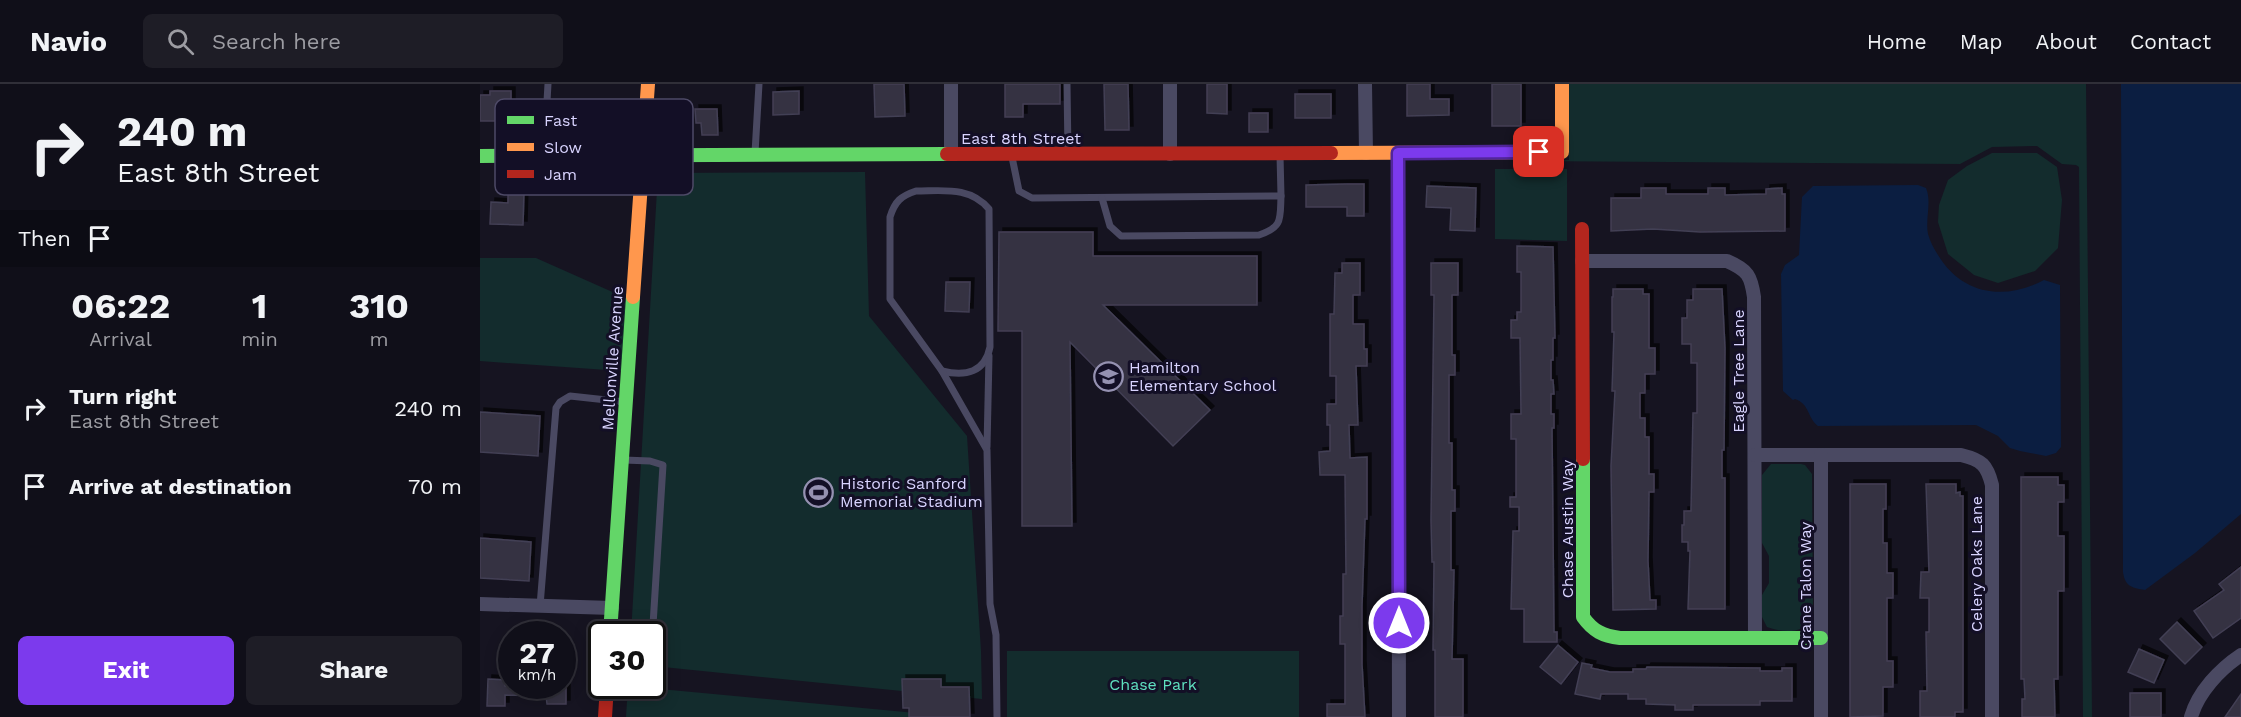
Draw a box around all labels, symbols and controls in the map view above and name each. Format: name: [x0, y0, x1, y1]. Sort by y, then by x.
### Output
search box: [143, 14, 563, 68]
text: Navio: [30, 25, 107, 58]
icon: search: [164, 25, 197, 58]
text: Search here: [212, 29, 341, 54]
text: Home: [1867, 29, 1927, 54]
text: Map: [1960, 29, 2003, 54]
text: About: [2036, 29, 2097, 54]
text: Contact: [2130, 29, 2211, 54]
legend: [495, 99, 693, 195]
text: 240 m: [117, 107, 247, 156]
icon: right: [18, 108, 96, 186]
text: Fast: [544, 111, 577, 130]
pin: [1513, 126, 1564, 177]
street label: East 8th Street: [961, 129, 1081, 148]
icon: arrive: [1522, 135, 1555, 168]
text: Slow: [544, 138, 582, 157]
text: East 8th Street: [117, 157, 319, 189]
text: Jam: [544, 165, 577, 184]
icon: arrive: [83, 222, 116, 255]
text: Then: [18, 226, 71, 251]
text: 06:22: [71, 285, 170, 327]
text: 1: [252, 285, 267, 327]
text: 310: [349, 285, 409, 327]
street label: Mellonville Avenue: [598, 285, 627, 431]
street label: Eagle Tree Lane: [1729, 309, 1748, 433]
text: Arrival: [89, 327, 152, 351]
text: min: [241, 327, 278, 351]
text: m: [369, 327, 388, 351]
place label: Hamilton Elementary School: [1129, 358, 1277, 395]
school or university icon: Hamilton Elementary School: [1092, 360, 1124, 392]
text: Turn right: [69, 384, 176, 409]
icon: right: [18, 392, 51, 425]
text: 240 m: [394, 396, 462, 421]
text: East 8th Street: [69, 409, 219, 433]
street label: Chase Austin Way: [1558, 459, 1577, 598]
icon: arrive: [18, 470, 51, 503]
text: Arrive at destination: [69, 474, 292, 499]
text: 70 m: [408, 474, 462, 499]
place label: Historic Sanford Memorial Stadium: [840, 474, 983, 511]
sports icon: Historic Sanford Memorial Stadium: [803, 476, 835, 508]
street label: Celery Oaks Lane: [1967, 496, 1986, 632]
street label: Crane Talon Way: [1796, 521, 1815, 650]
position arrow: [1367, 591, 1431, 655]
speed limit sign: 30: [588, 621, 666, 699]
text: 27: [519, 635, 555, 670]
button: Exit: [18, 636, 234, 705]
button: Share: [246, 636, 462, 705]
text: km/h: [518, 666, 556, 684]
park label: Chase Park: [1109, 675, 1197, 694]

